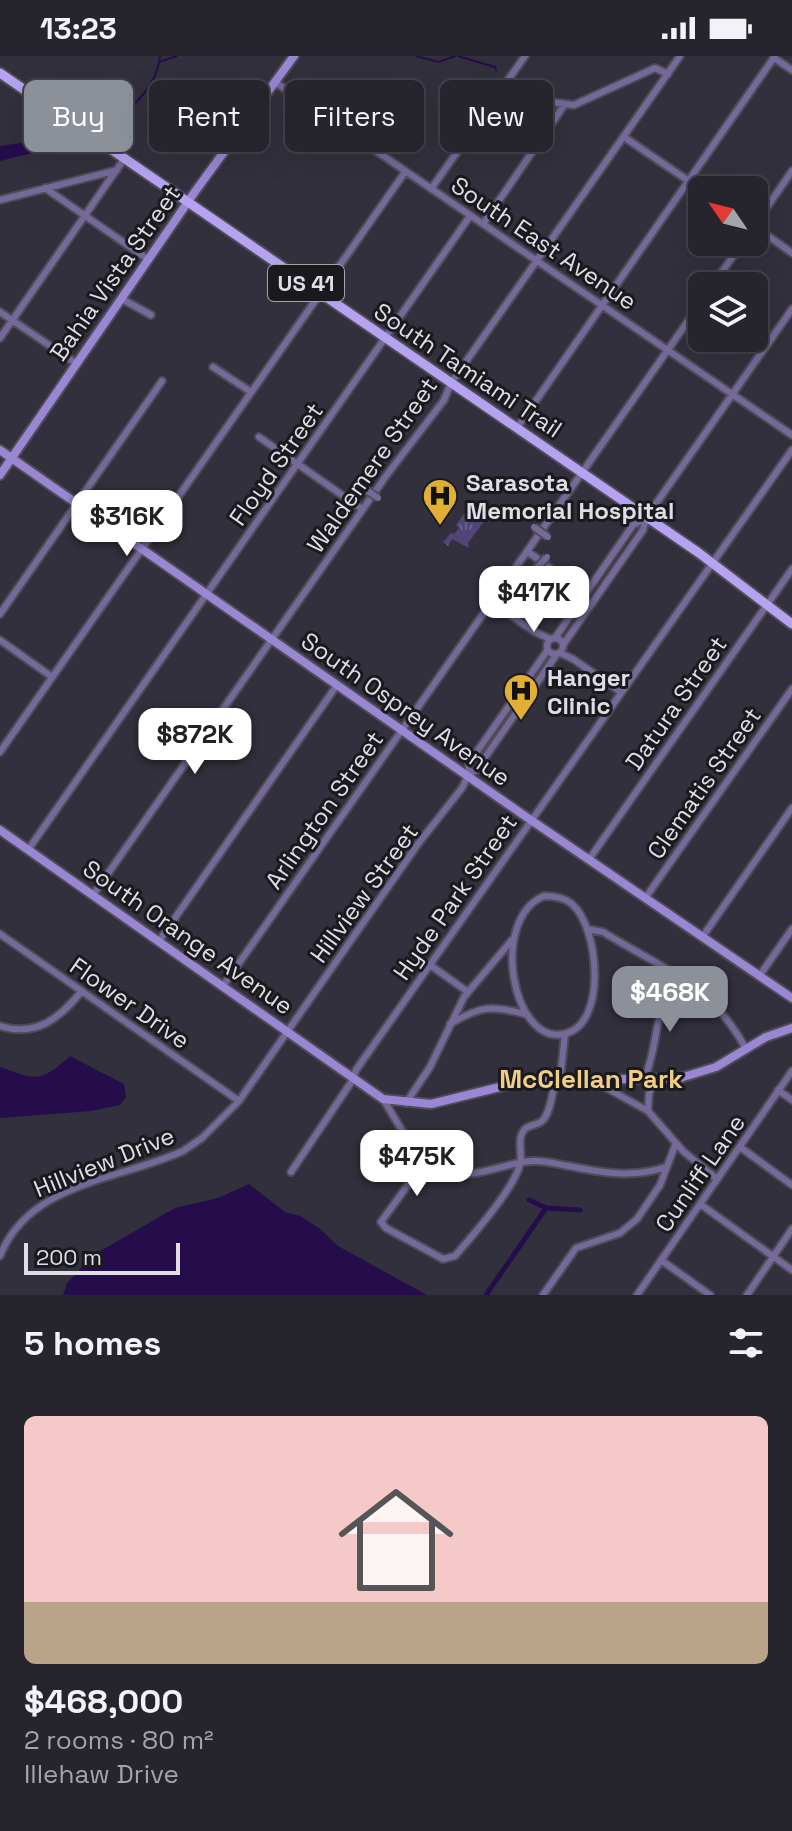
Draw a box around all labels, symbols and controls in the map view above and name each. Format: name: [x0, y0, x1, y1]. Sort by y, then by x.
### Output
text: 13:23: [40, 9, 117, 48]
chip: Buy: [24, 80, 133, 152]
chip: Rent: [149, 80, 269, 152]
chip: Filters: [285, 80, 424, 152]
chip: New: [440, 80, 553, 152]
street label: South East Avenue: [445, 169, 643, 317]
north arrow: [688, 176, 768, 256]
map controls: [688, 176, 768, 352]
street label: Bahia Vista Street: [43, 179, 187, 367]
road number: US 41: [268, 265, 344, 301]
button: layers: [688, 272, 768, 352]
street label: South Tamiami Trail: [368, 296, 568, 444]
street label: Waldemere Street: [300, 371, 444, 559]
street label: Floyd Street: [222, 396, 330, 532]
place label: Sarasota Memorial Hospital: [466, 467, 674, 526]
hospital icon: Sarasota Memorial Hospital: [421, 477, 459, 527]
pin: $316K: [71, 490, 183, 558]
text: $316K: [89, 499, 165, 533]
pin: $417K: [478, 566, 590, 634]
text: $417K: [497, 575, 571, 609]
street label: South Osprey Avenue: [295, 625, 517, 793]
street label: Datura Street: [618, 630, 734, 776]
place label: Hanger Clinic: [547, 662, 630, 721]
hospital icon: Hanger Clinic: [502, 672, 540, 722]
street label: Clematis Street: [640, 701, 768, 865]
pin: $872K: [139, 708, 251, 776]
text: $872K: [156, 717, 234, 751]
street label: Arlington Street: [258, 725, 390, 895]
street label: Hyde Park Street: [386, 808, 524, 986]
street label: Hillview Street: [303, 817, 425, 969]
street label: South Orange Avenue: [77, 853, 299, 1021]
street label: Flower Drive: [64, 950, 196, 1056]
pin: $468K: [614, 966, 726, 1034]
text: $468K: [630, 975, 710, 1009]
district label: McClellan Park: [499, 1062, 683, 1096]
street label: Cunliff Lane: [648, 1108, 752, 1238]
street label: Hillview Drive: [29, 1120, 179, 1204]
pin: $475K: [361, 1130, 473, 1198]
text: $475K: [378, 1139, 456, 1173]
scale bar: [24, 1239, 180, 1275]
text: 200 m: [36, 1243, 102, 1271]
icon: filters: [724, 1321, 768, 1365]
text: 5 homes: [24, 1322, 161, 1365]
icon: home: [324, 1468, 468, 1612]
text: $468,000: [24, 1680, 183, 1723]
text: 2 rooms · 80 m²: [24, 1723, 214, 1757]
text: Illehaw Drive: [24, 1757, 179, 1791]

